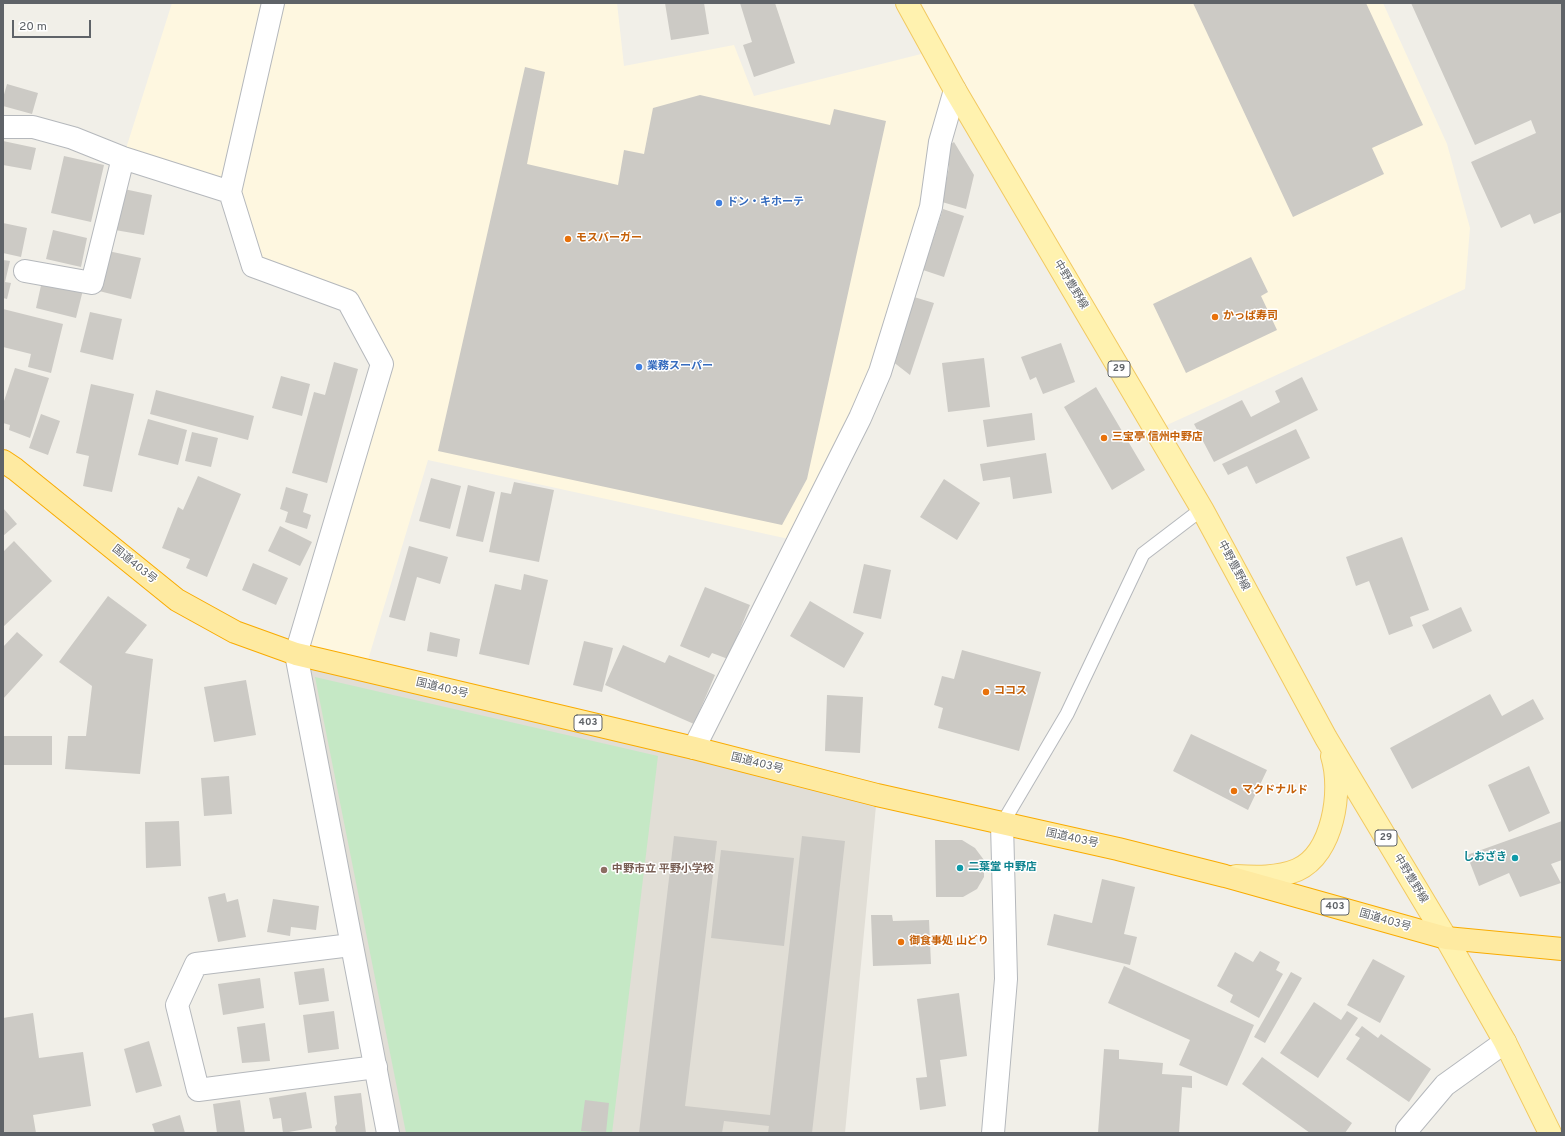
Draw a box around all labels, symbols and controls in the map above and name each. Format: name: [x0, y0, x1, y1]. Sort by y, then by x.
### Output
scale bar: [14, 12, 93, 38]
text: 20 m: [19, 19, 47, 35]
place label: ドン・キホーテ: [727, 196, 804, 210]
marker: ドン・キホーテ: [714, 198, 724, 208]
place label: モスバーガー: [576, 232, 642, 246]
marker: モスバーガー: [563, 234, 573, 244]
street label: 中野豊野線: [1050, 258, 1090, 312]
place label: かっぱ寿司: [1223, 310, 1278, 324]
marker: かっぱ寿司: [1210, 312, 1220, 322]
place label: 業務スーパー: [647, 360, 713, 374]
road number: 29: [1108, 361, 1130, 377]
marker: 業務スーパー: [634, 362, 644, 372]
place label: 三宝亭 信州中野店: [1112, 431, 1203, 445]
marker: 三宝亭 信州中野店: [1099, 433, 1109, 443]
street label: 中野豊野線: [1214, 539, 1252, 593]
street label: 国道403号: [109, 543, 159, 587]
street label: 国道403号: [414, 677, 470, 701]
place label: ココス: [994, 685, 1027, 699]
marker: ココス: [981, 687, 991, 697]
road number: 403: [574, 715, 602, 731]
street label: 国道403号: [729, 751, 785, 777]
place label: マクドナルド: [1242, 784, 1308, 798]
marker: マクドナルド: [1229, 786, 1239, 796]
street label: 国道403号: [1044, 827, 1100, 851]
road number: 29: [1375, 830, 1397, 846]
place label: しおざき: [1463, 851, 1507, 865]
street label: 中野豊野線: [1390, 852, 1430, 906]
marker: しおざき: [1510, 853, 1520, 863]
place label: 二葉堂 中野店: [968, 861, 1037, 875]
place label: 中野市立 平野小学校: [612, 863, 714, 877]
marker: 二葉堂 中野店: [955, 863, 965, 873]
marker: 中野市立 平野小学校: [599, 865, 609, 875]
road number: 403: [1321, 899, 1349, 915]
street label: 国道403号: [1357, 907, 1413, 935]
place label: 御食事処 山どり: [909, 935, 989, 949]
marker: 御食事処 山どり: [896, 937, 906, 947]

